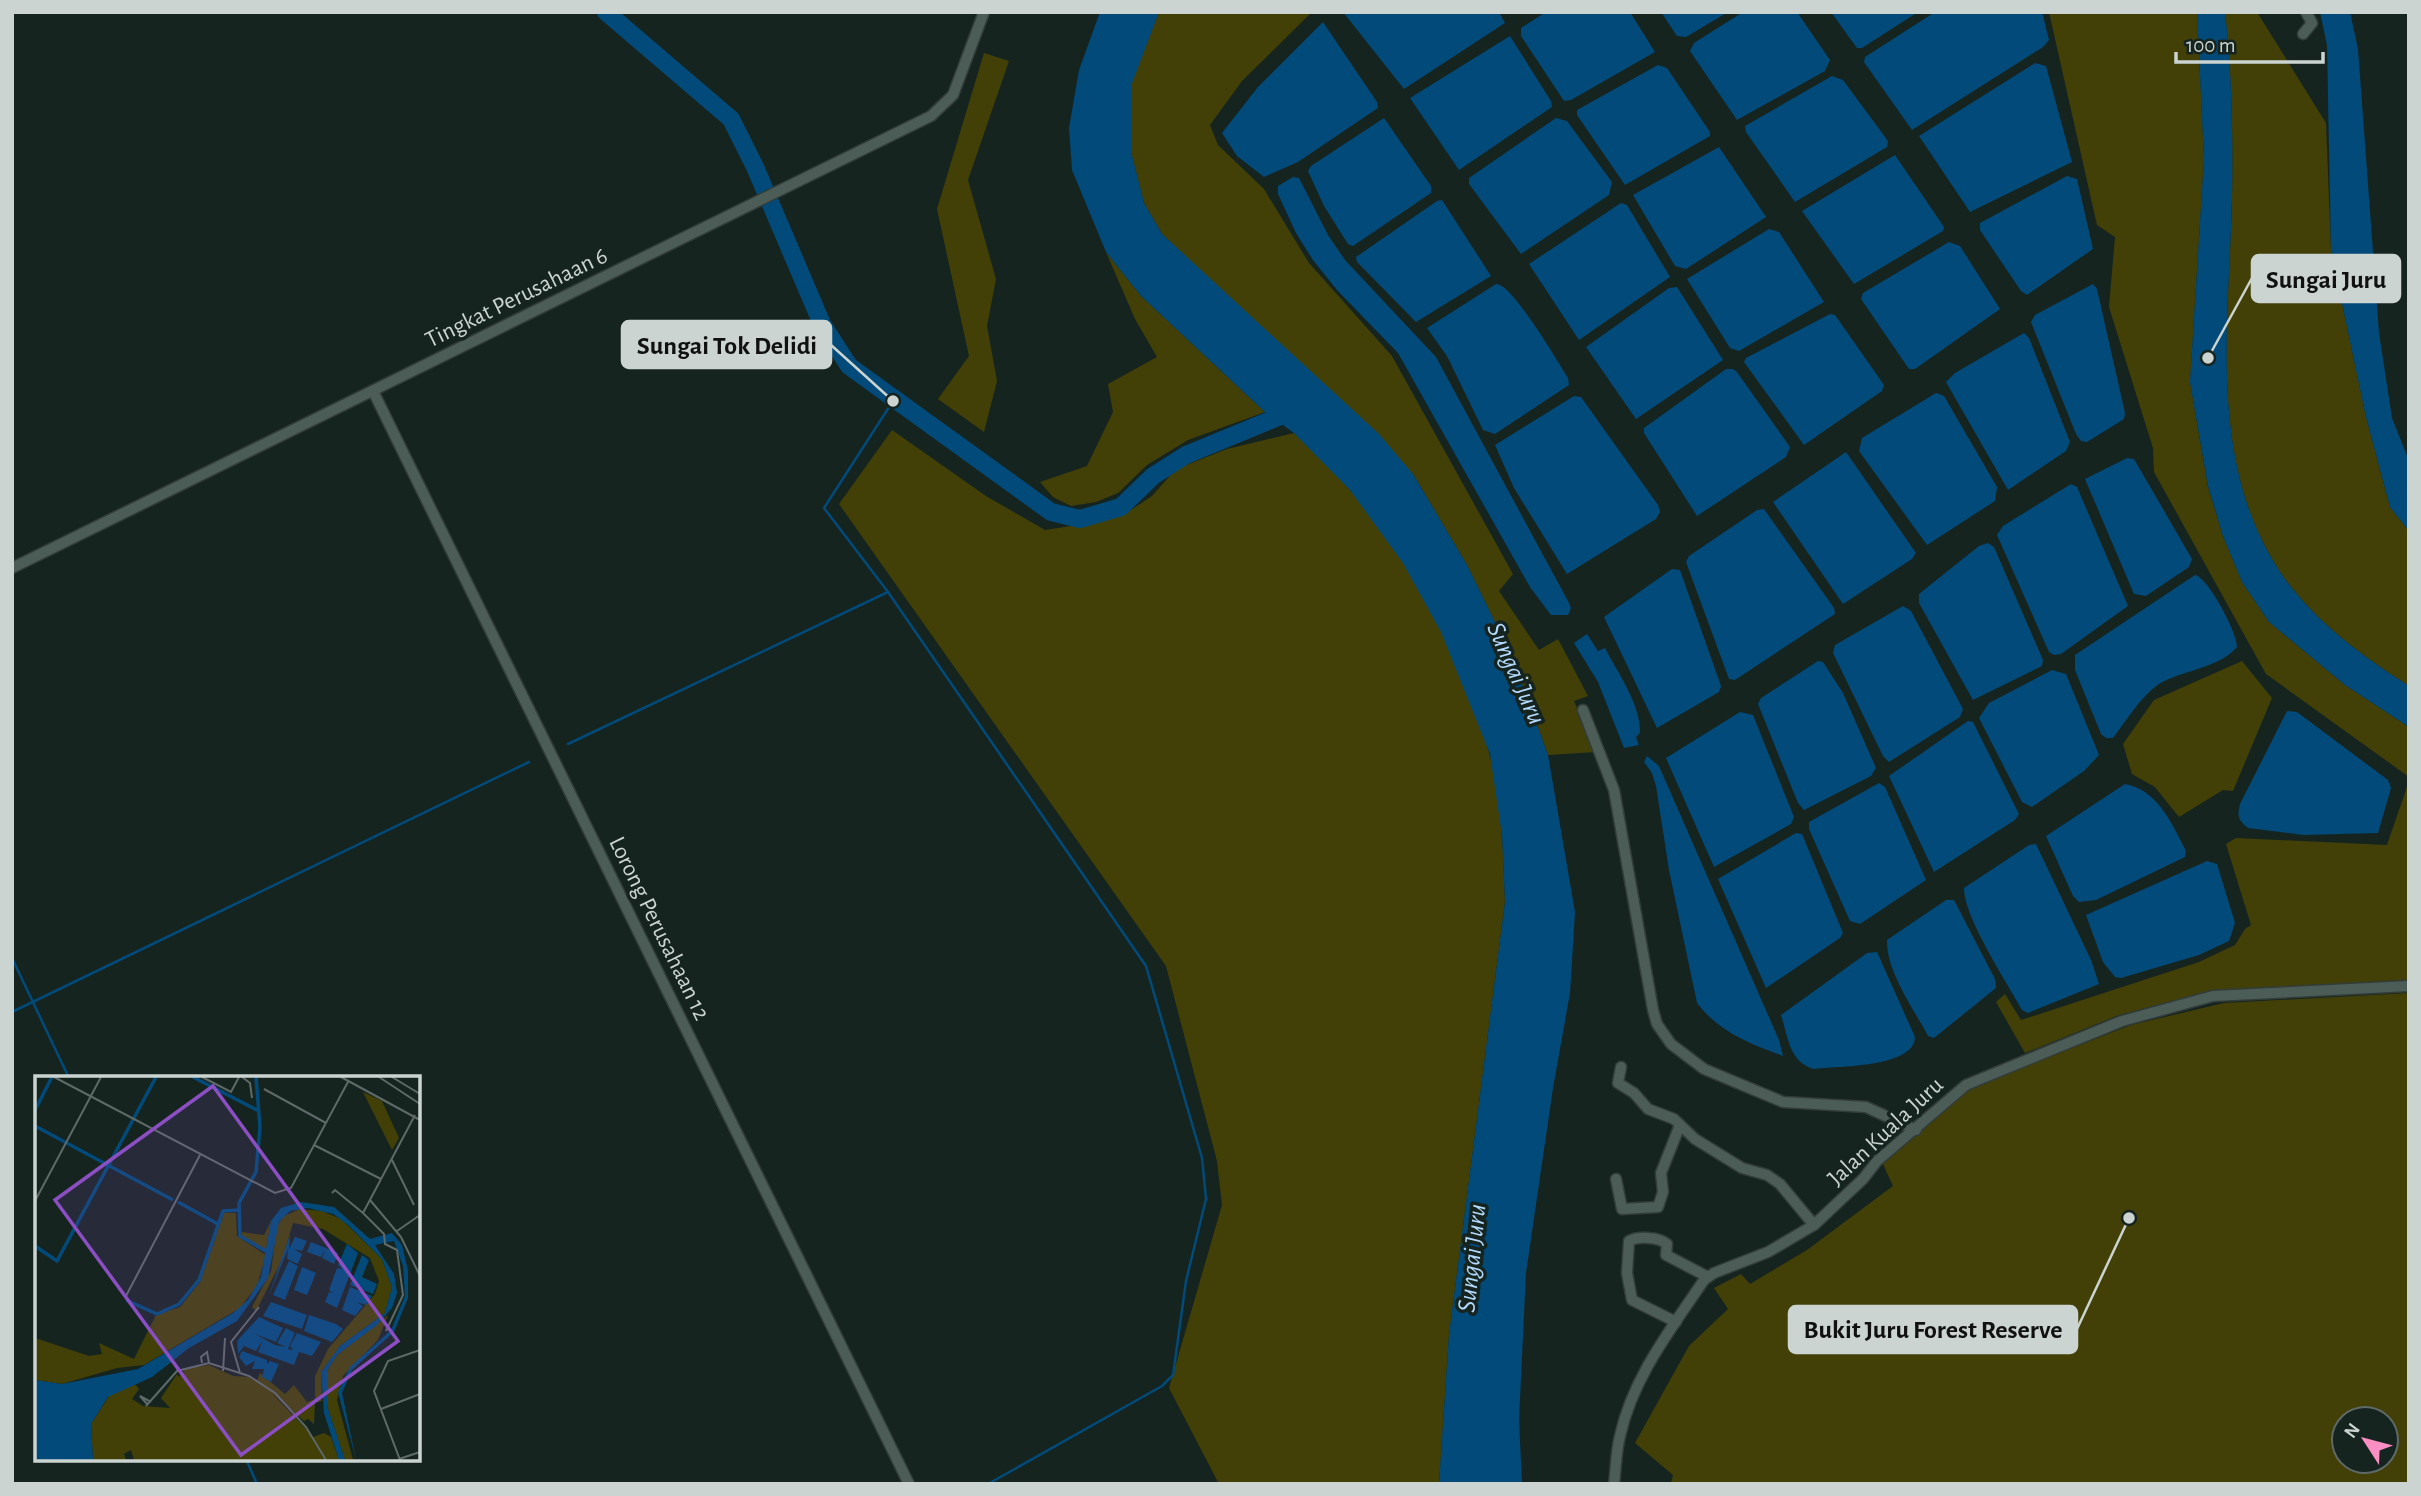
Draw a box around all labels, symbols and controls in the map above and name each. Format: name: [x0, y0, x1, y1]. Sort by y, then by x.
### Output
scale bar: [2176, 21, 2323, 65]
text: 100 m: [2186, 35, 2236, 56]
street label: Tingkat Perusahaan 6: [422, 243, 611, 352]
callout: Sungai Juru: [2252, 255, 2400, 302]
text: Sungai Juru: [2266, 267, 2387, 293]
callout: Sungai Tok Delidi: [622, 321, 831, 368]
text: Sungai Tok Delidi: [637, 333, 817, 359]
water label: Sungai Juru: [1482, 618, 1550, 728]
street label: Lorong Perusahaan 12: [604, 833, 714, 1024]
street label: Jalan Kuala Juru: [1824, 1073, 1948, 1191]
inset map: [35, 1076, 420, 1461]
water label: Sungai Juru: [1453, 1203, 1491, 1314]
callout: Bukit Juru Forest Reserve: [1789, 1306, 2077, 1353]
text: Bukit Juru Forest Reserve: [1803, 1317, 2063, 1343]
north arrow: [2330, 1405, 2400, 1475]
text: N: [2341, 1420, 2364, 1442]

